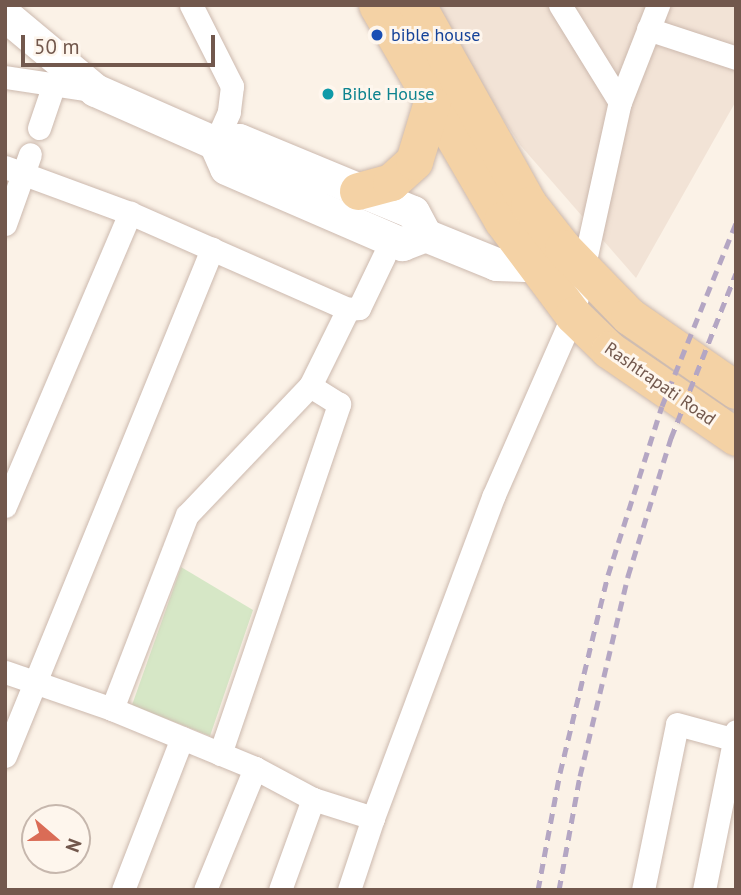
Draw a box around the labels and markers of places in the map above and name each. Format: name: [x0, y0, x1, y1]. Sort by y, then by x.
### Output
place label: bible house: [391, 24, 480, 46]
marker: bible house: [369, 27, 385, 43]
place label: Bible House: [342, 83, 434, 105]
marker: Bible House: [320, 86, 336, 102]

